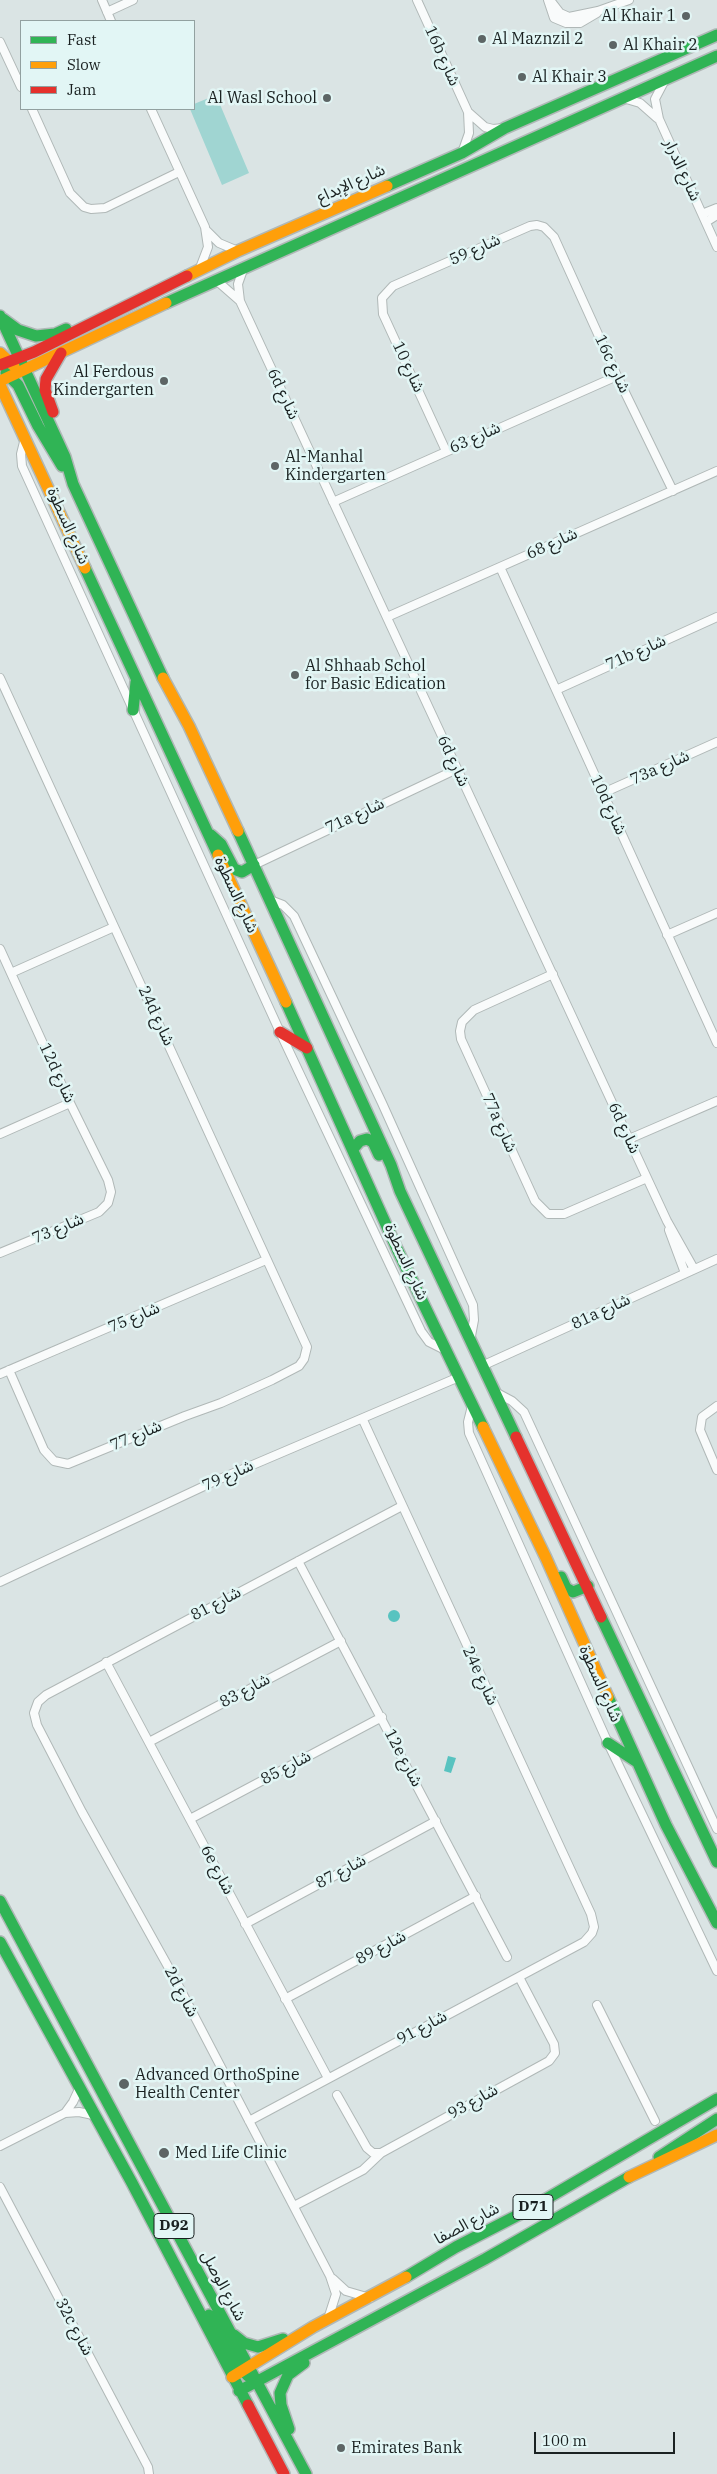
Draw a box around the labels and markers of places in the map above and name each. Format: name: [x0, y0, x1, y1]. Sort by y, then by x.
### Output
place label: Al Khair 1: [601, 6, 676, 26]
marker: Al Khair 1: [680, 10, 692, 22]
place label: Al Maznzil 2: [492, 29, 584, 49]
marker: Al Maznzil 2: [476, 33, 488, 45]
place label: Al Khair 2: [623, 35, 698, 55]
marker: Al Khair 2: [607, 39, 619, 51]
place label: Al Khair 3: [532, 67, 607, 87]
marker: Al Khair 3: [516, 71, 528, 83]
place label: Al Wasl School: [207, 88, 317, 108]
marker: Al Wasl School: [321, 92, 333, 104]
place label: Al Ferdous Kindergarten: [53, 362, 154, 400]
marker: Al Ferdous Kindergarten: [158, 375, 170, 387]
place label: Al-Manhal Kindergarten: [285, 447, 386, 485]
marker: Al-Manhal Kindergarten: [269, 460, 281, 472]
place label: Al Shhaab Schol for Basic Edication: [305, 656, 446, 694]
marker: Al Shhaab Schol for Basic Edication: [289, 669, 301, 681]
place label: Advanced OrthoSpine Health Center: [135, 2065, 300, 2103]
marker: Advanced OrthoSpine Health Center: [117, 2077, 131, 2091]
place label: Med Life Clinic: [175, 2143, 287, 2163]
marker: Med Life Clinic: [157, 2146, 171, 2160]
place label: Emirates Bank: [351, 2438, 462, 2458]
marker: Emirates Bank: [335, 2442, 347, 2454]

